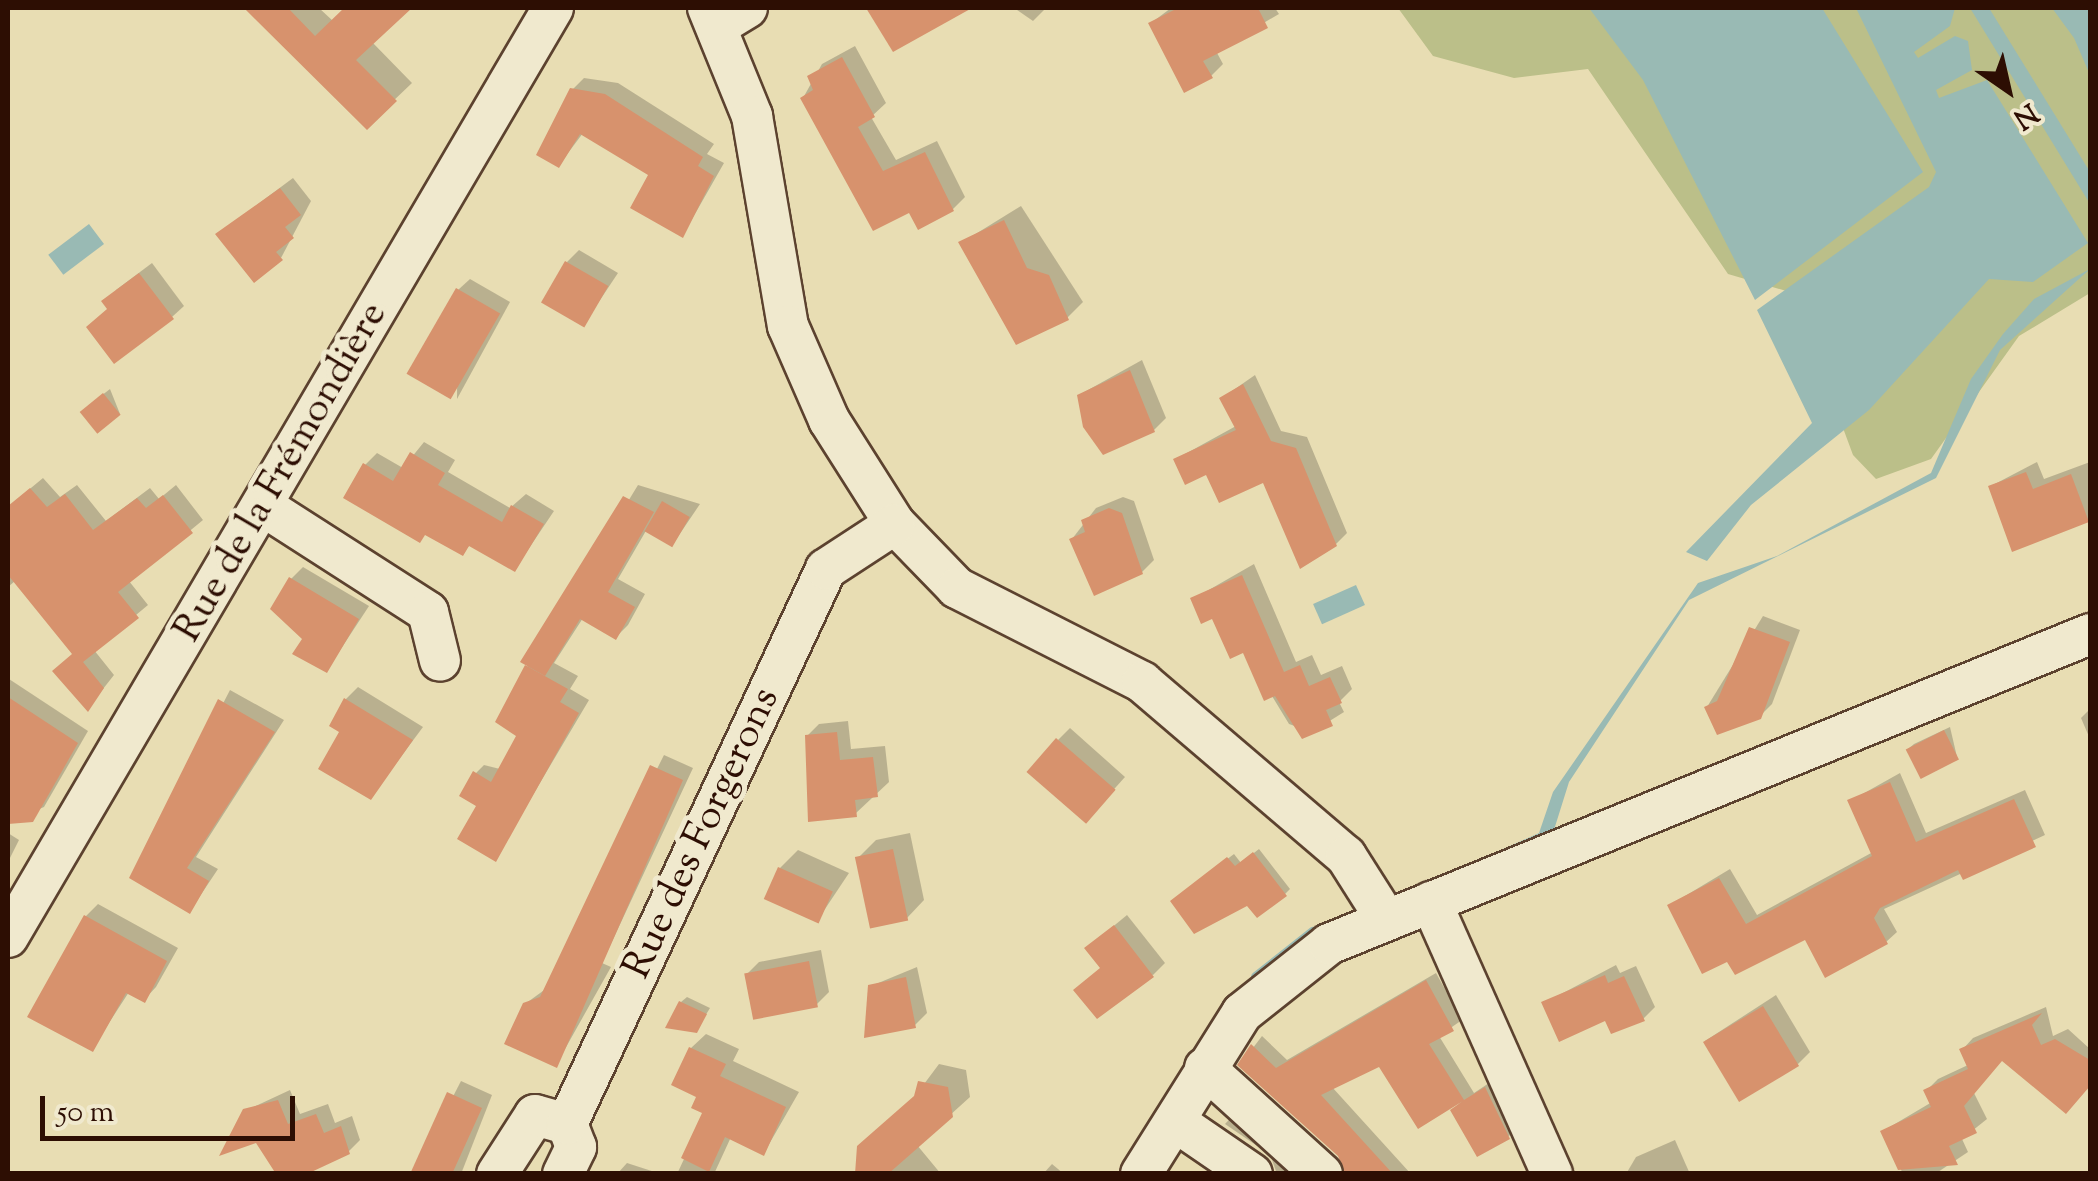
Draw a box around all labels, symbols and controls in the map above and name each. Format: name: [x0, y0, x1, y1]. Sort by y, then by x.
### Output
north arrow: [1958, 40, 2058, 140]
text: N: [2004, 92, 2045, 138]
street label: Rue de la Frémondière: [165, 295, 399, 651]
street label: Rue des Forgerons: [615, 681, 791, 987]
scale bar: [45, 1076, 300, 1138]
text: 50 m: [57, 1092, 114, 1135]

